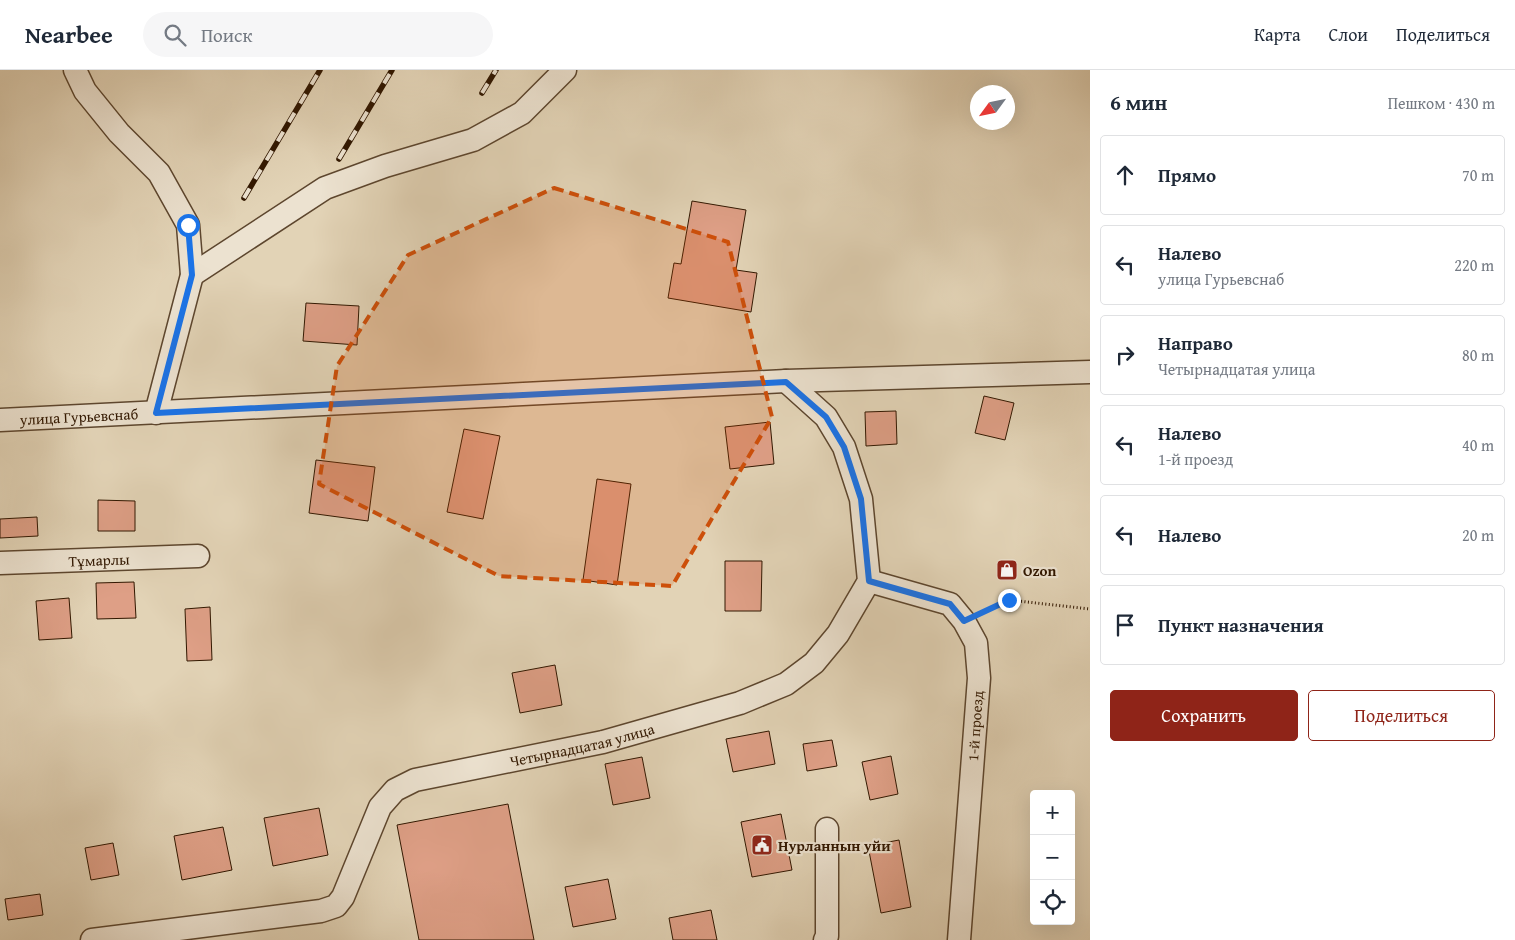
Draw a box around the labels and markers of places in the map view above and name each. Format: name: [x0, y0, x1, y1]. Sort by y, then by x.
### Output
shop icon: Ozon: [995, 558, 1019, 582]
place label: Ozon: [1023, 560, 1057, 581]
public building icon: Нурланнын уйи: [750, 833, 774, 857]
place label: Нурланнын уйи: [778, 835, 891, 856]

